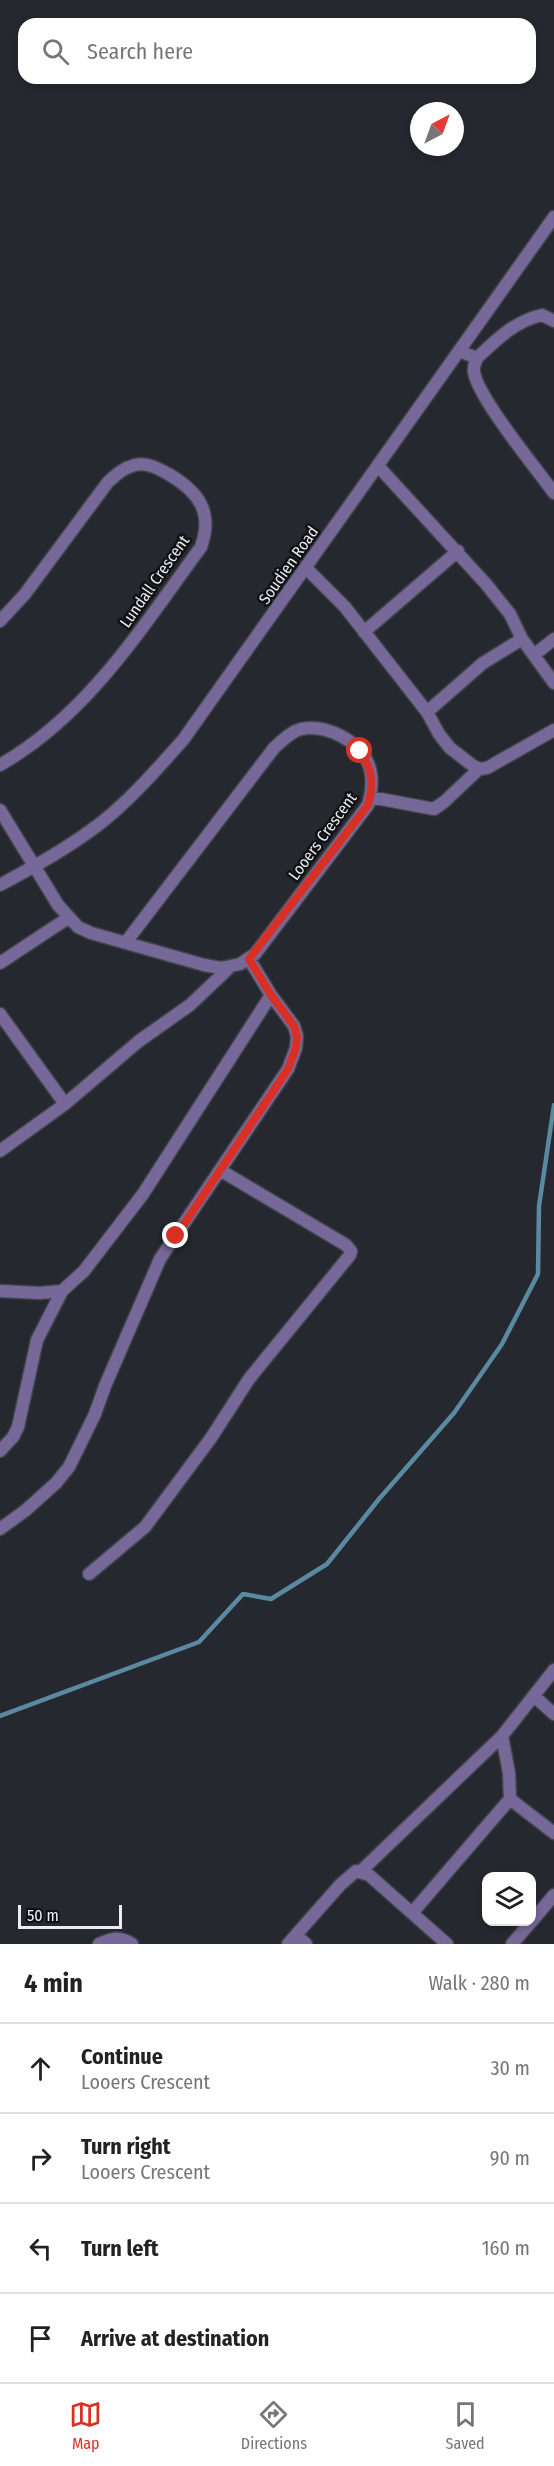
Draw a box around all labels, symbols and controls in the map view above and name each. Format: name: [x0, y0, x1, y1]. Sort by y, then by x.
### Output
search box: [18, 18, 536, 84]
icon: search: [39, 35, 72, 68]
text: Search here: [87, 38, 193, 65]
north arrow: [410, 102, 464, 156]
street label: Soudien Road: [255, 523, 322, 608]
street label: Lundall Crescent: [116, 531, 194, 631]
route start: [346, 737, 372, 763]
street label: Looers Crescent: [284, 788, 361, 884]
route end: [162, 1222, 188, 1248]
map controls: [482, 1872, 536, 1926]
button: layers: [482, 1872, 536, 1926]
scale bar: [18, 1902, 122, 1930]
text: 50 m: [27, 1906, 59, 1925]
text: 4 min: [24, 1968, 83, 1999]
text: Walk · 280 m: [428, 1971, 530, 1995]
text: Continue: [81, 2043, 163, 2070]
icon: ahead: [24, 2052, 57, 2085]
text: 30 m: [490, 2056, 530, 2080]
text: Looers Crescent: [81, 2070, 210, 2094]
text: Turn right: [81, 2133, 170, 2160]
icon: right: [24, 2142, 57, 2175]
text: 90 m: [490, 2146, 530, 2170]
text: Looers Crescent: [81, 2160, 210, 2184]
icon: left: [24, 2232, 57, 2265]
text: Turn left: [81, 2235, 159, 2262]
text: 160 m: [482, 2236, 530, 2260]
icon: arrive: [24, 2322, 57, 2355]
text: Arrive at destination: [81, 2325, 269, 2352]
tab: Map: [69, 2398, 102, 2453]
tab: Directions: [241, 2398, 307, 2453]
tab: Saved: [446, 2398, 485, 2453]

